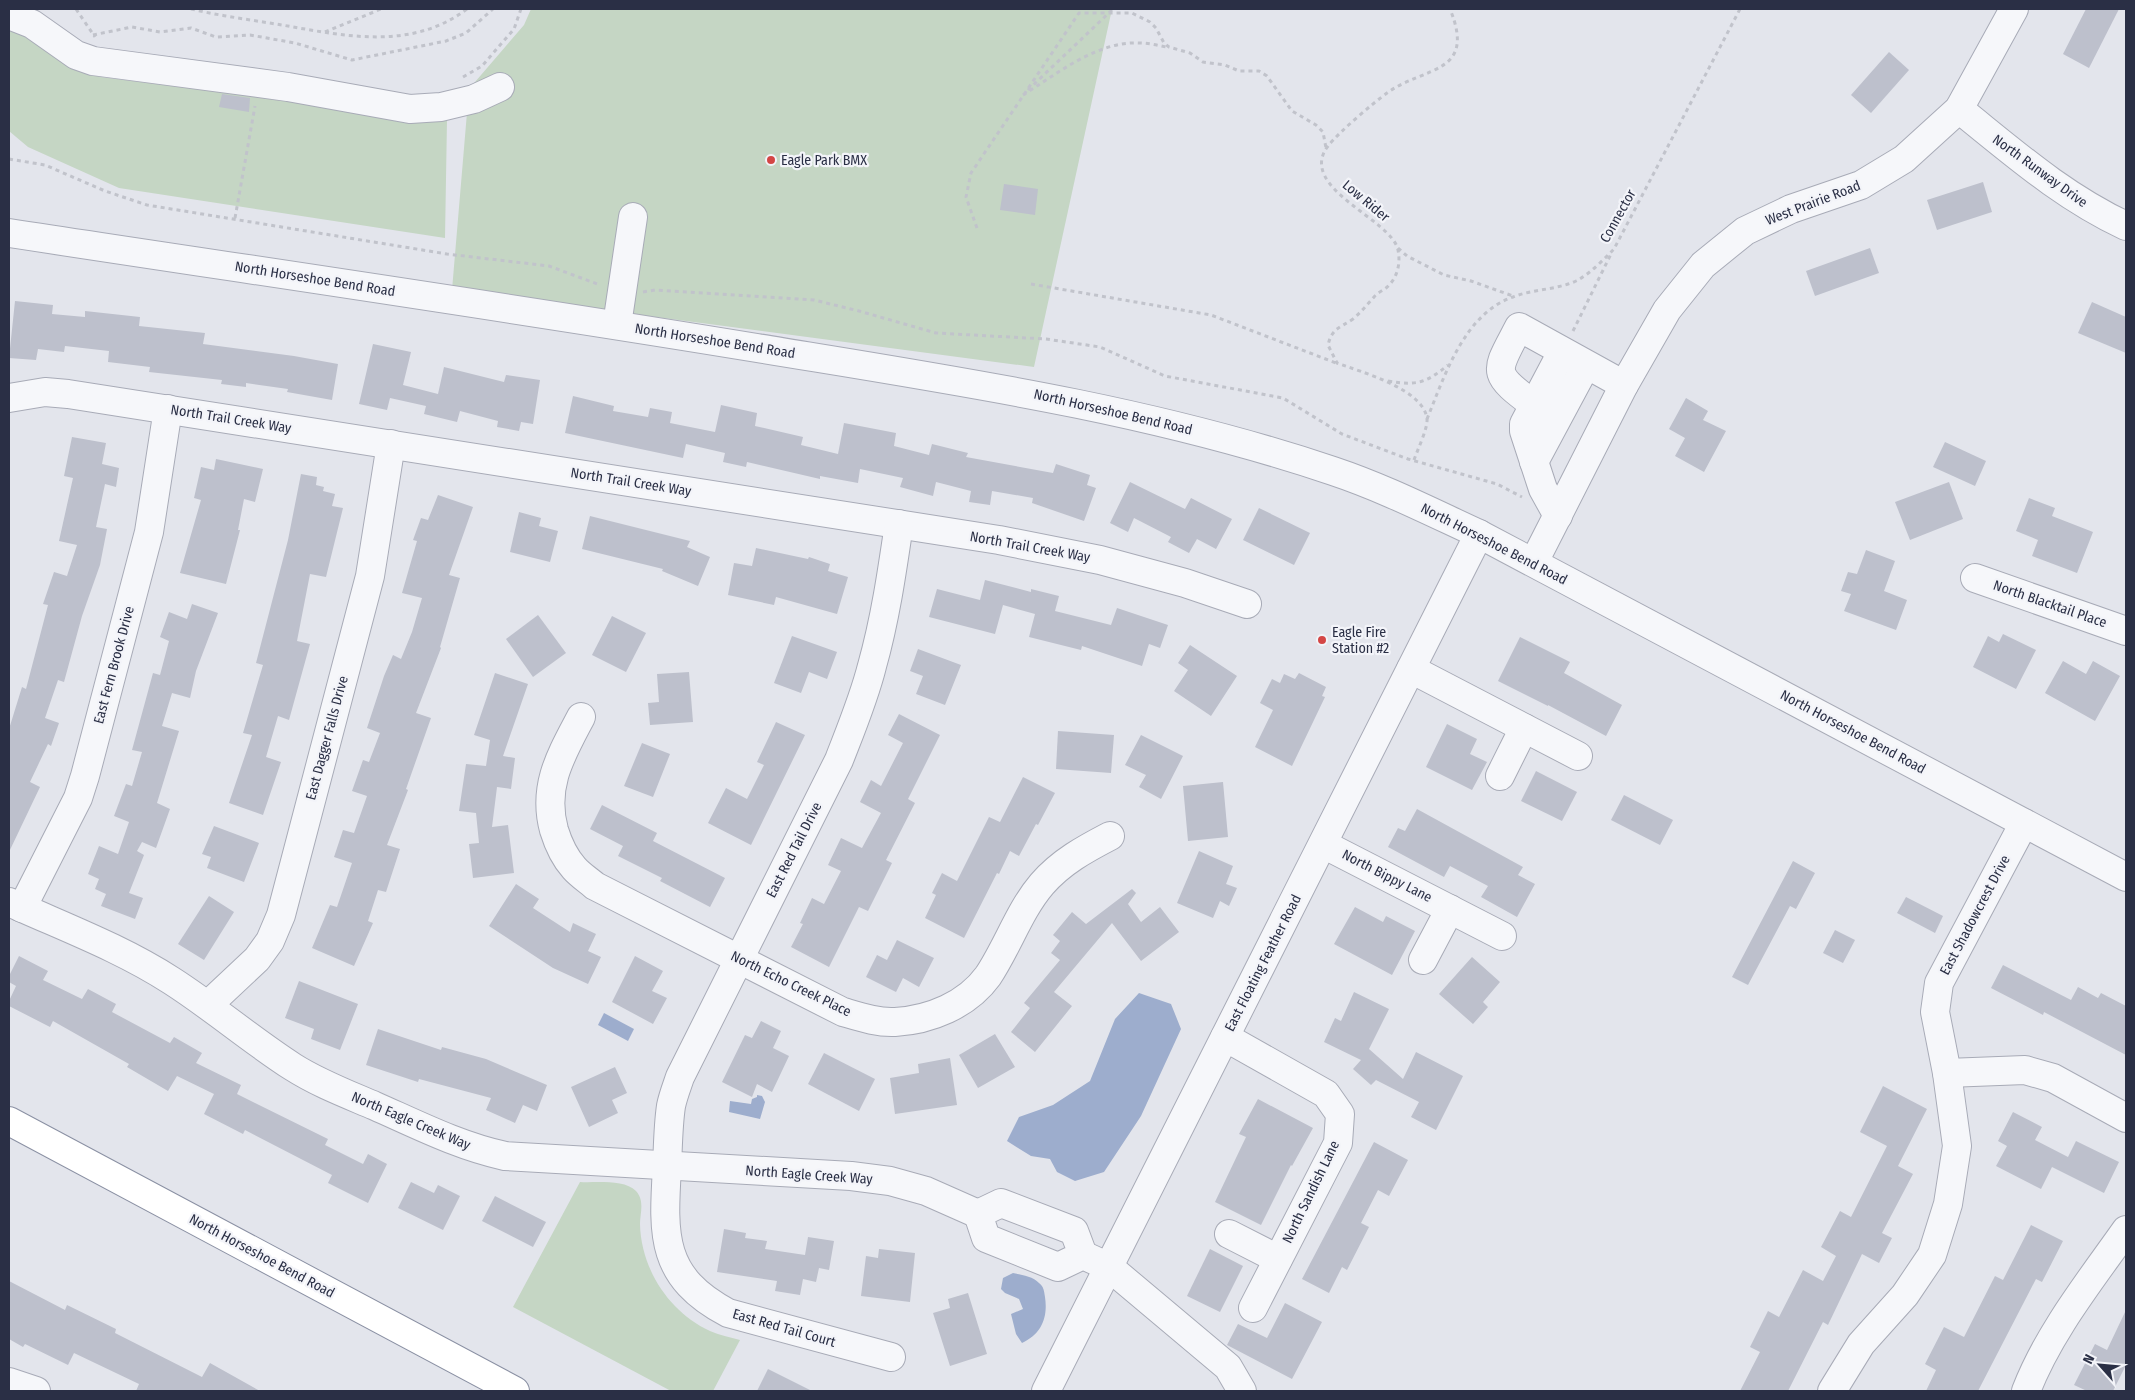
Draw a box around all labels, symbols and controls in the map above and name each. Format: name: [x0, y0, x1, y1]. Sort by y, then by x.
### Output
street label: North Runway Drive: [1989, 131, 2091, 211]
place label: Eagle Park BMX: [781, 152, 867, 169]
marker: Eagle Park BMX: [765, 154, 777, 166]
street label: Low Rider: [1339, 176, 1393, 226]
street label: West Prairie Road: [1763, 177, 1863, 229]
street label: Connector: [1596, 186, 1640, 246]
street label: North Horseshoe Bend Road: [234, 258, 396, 300]
street label: North Horseshoe Bend Road: [634, 320, 796, 362]
street label: North Horseshoe Bend Road: [1032, 385, 1194, 439]
street label: North Trail Creek Way: [169, 401, 293, 437]
street label: North Trail Creek Way: [569, 464, 693, 500]
street label: North Horseshoe Bend Road: [1418, 500, 1570, 588]
street label: North Trail Creek Way: [969, 528, 1092, 566]
street label: North Blacktail Place: [1991, 577, 2109, 631]
street label: East Fern Brook Drive: [90, 604, 138, 726]
place label: Eagle Fire Station #2: [1332, 624, 1389, 657]
marker: Eagle Fire Station #2: [1316, 634, 1328, 646]
street label: East Dagger Falls Drive: [302, 674, 352, 802]
street label: North Horseshoe Bend Road: [1777, 686, 1929, 778]
street label: East Red Tail Drive: [763, 799, 825, 901]
street label: North Bippy Lane: [1339, 846, 1435, 906]
street label: East Shadowcrest Drive: [1936, 852, 2014, 978]
street label: East Floating Feather Road: [1221, 892, 1305, 1034]
street label: North Echo Creek Place: [728, 948, 854, 1021]
street label: North Eagle Creek Way: [349, 1088, 474, 1154]
street label: North Sandish Lane: [1279, 1138, 1343, 1246]
street label: North Eagle Creek Way: [745, 1162, 874, 1188]
street label: North Horseshoe Bend Road: [186, 1210, 338, 1302]
street label: East Red Tail Court: [731, 1305, 838, 1351]
north arrow: [2075, 1340, 2125, 1390]
text: N: [2079, 1352, 2098, 1367]

